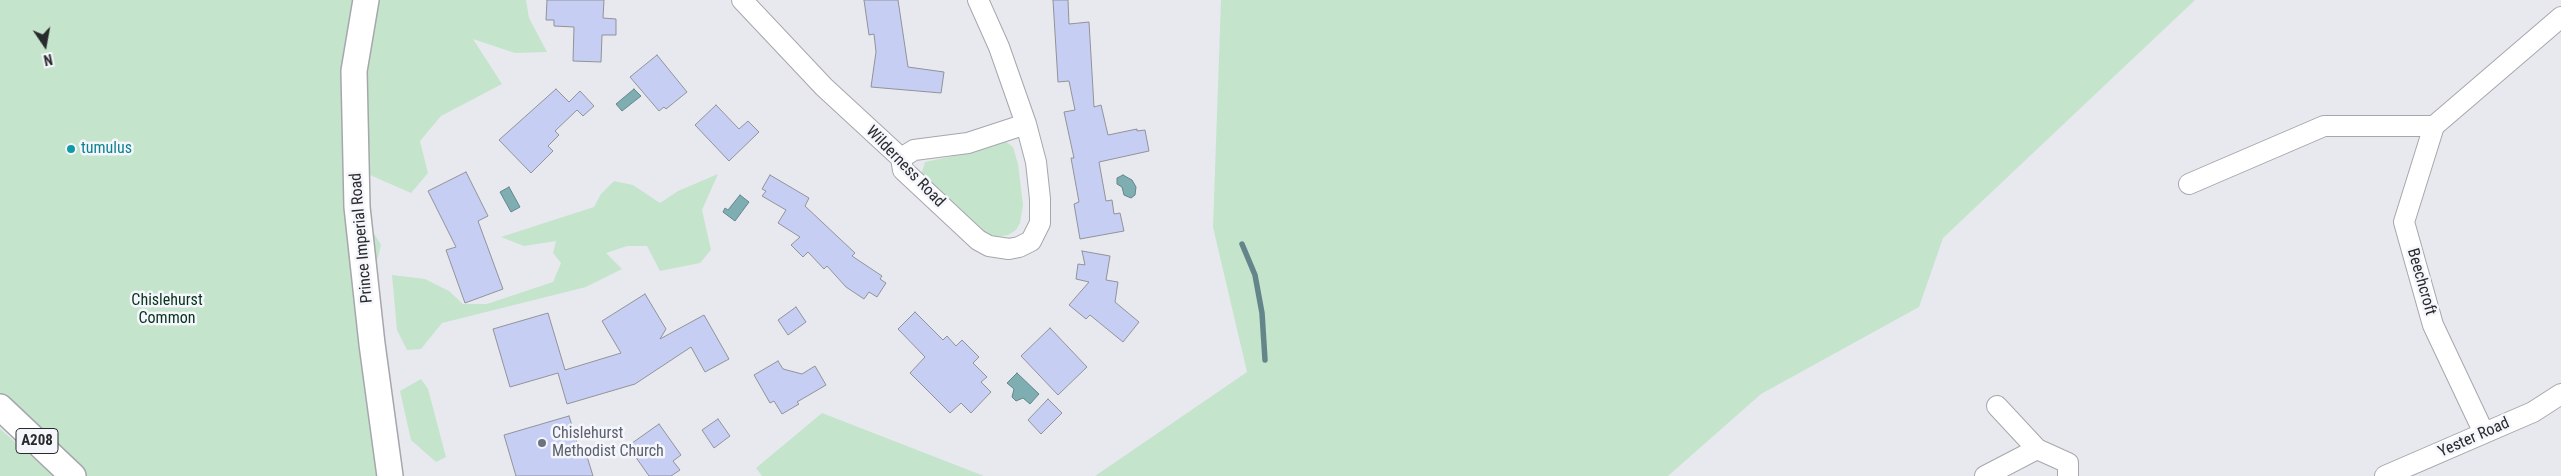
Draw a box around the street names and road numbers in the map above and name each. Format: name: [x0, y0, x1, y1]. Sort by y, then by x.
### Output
street label: Wilderness Road: [861, 122, 949, 212]
street label: Prince Imperial Road: [347, 172, 377, 304]
street label: Beechcroft: [2402, 246, 2440, 318]
street label: Yester Road: [2436, 414, 2512, 462]
road number: A208: [16, 428, 58, 454]

